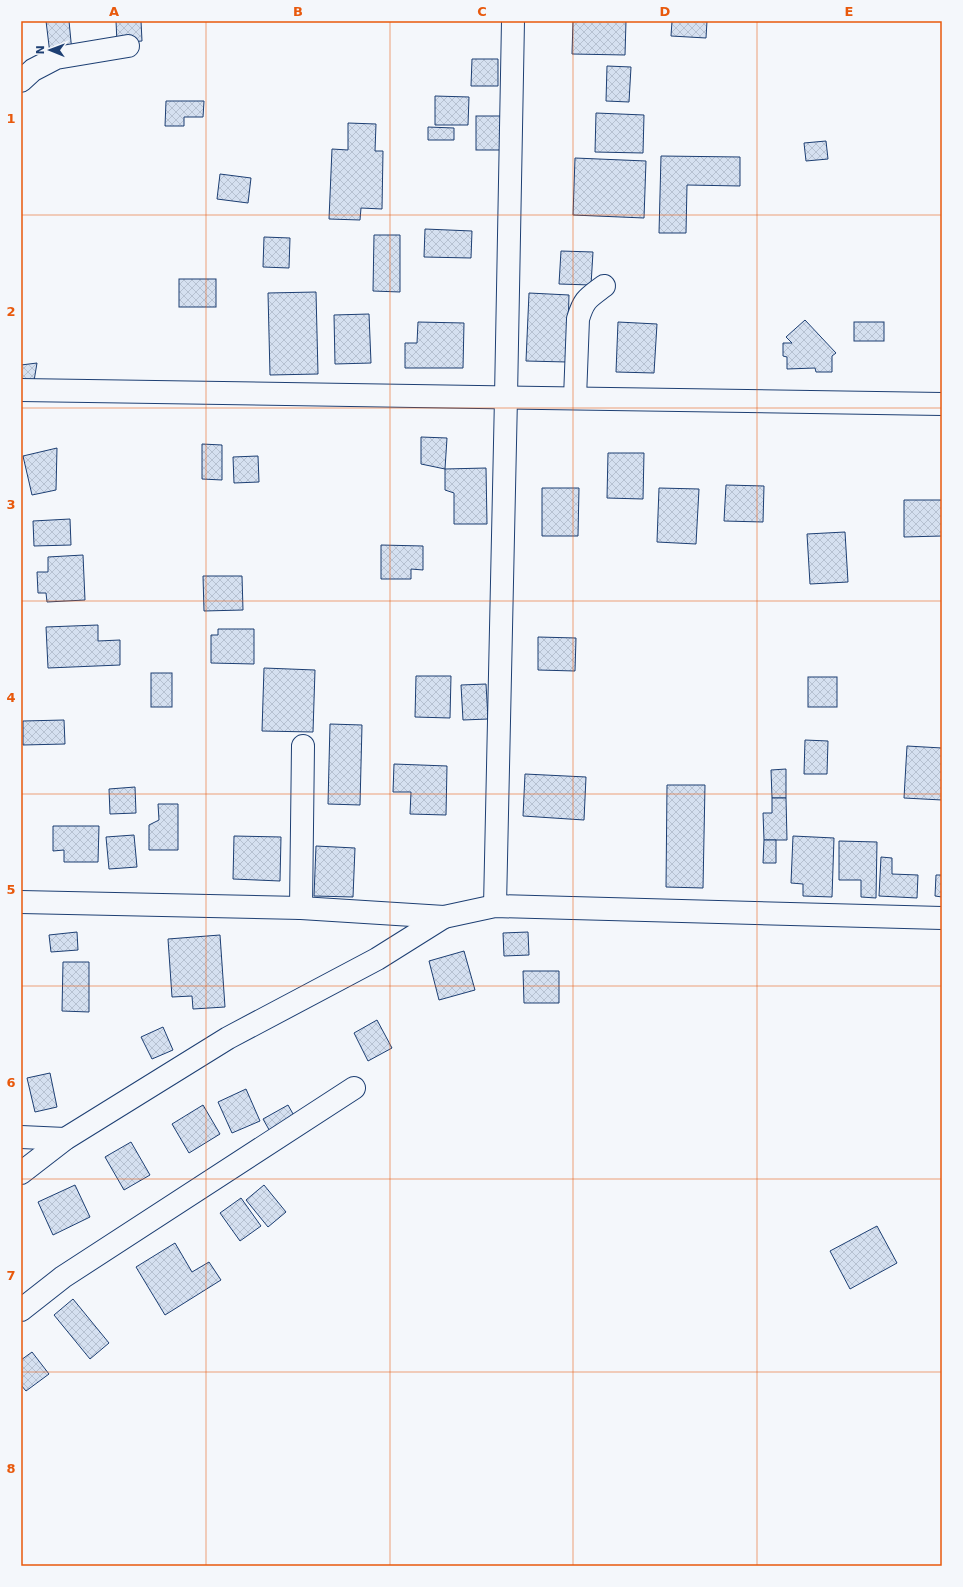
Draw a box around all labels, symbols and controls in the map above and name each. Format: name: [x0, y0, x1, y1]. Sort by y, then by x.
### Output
text: A: [109, 4, 119, 19]
text: B: [293, 4, 303, 19]
text: C: [477, 4, 487, 19]
text: D: [660, 4, 671, 19]
text: E: [845, 4, 853, 19]
north arrow: [30, 30, 70, 70]
text: N: [34, 45, 47, 55]
text: 1: [6, 111, 16, 126]
text: 2: [6, 304, 16, 319]
text: 3: [6, 497, 16, 512]
text: 4: [6, 690, 16, 705]
text: 5: [6, 882, 16, 897]
text: 6: [6, 1075, 16, 1090]
text: 7: [6, 1268, 16, 1283]
text: 8: [6, 1461, 16, 1476]

